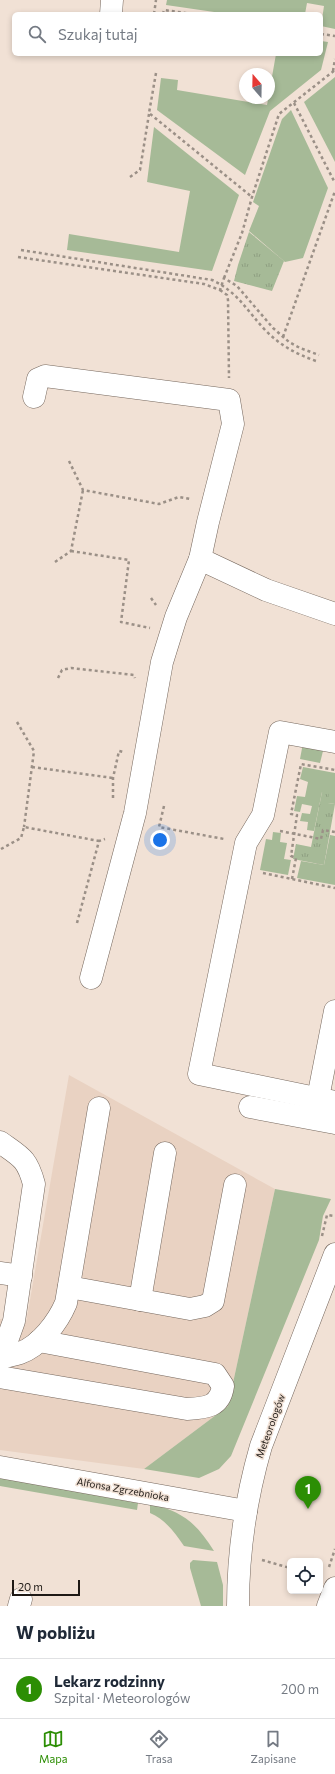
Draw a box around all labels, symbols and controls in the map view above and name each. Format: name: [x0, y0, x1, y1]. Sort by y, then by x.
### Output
search box: [12, 12, 323, 56]
icon: search: [26, 23, 48, 45]
text: Szukaj tutaj: [58, 25, 138, 43]
north arrow: [239, 68, 275, 104]
your location: [150, 830, 170, 850]
street label: Meteorologów: [253, 1392, 287, 1460]
street label: Alfonsa Zgrzebnioka: [76, 1475, 170, 1503]
pin: 1: [295, 1476, 321, 1509]
map controls: [287, 1558, 323, 1594]
button: locate: [287, 1558, 323, 1594]
scale bar: [12, 1578, 80, 1597]
text: 20 m: [18, 1580, 43, 1593]
text: W pobliżu: [16, 1622, 95, 1643]
text: Lekarz rodzinny: [54, 1672, 165, 1690]
text: 1: [26, 1681, 32, 1697]
text: 200 m: [281, 1681, 319, 1697]
text: Szpital · Meteorologów: [54, 1690, 190, 1706]
tab: Mapa: [39, 1728, 67, 1765]
tab: Trasa: [146, 1728, 173, 1765]
tab: Zapisane: [251, 1728, 296, 1765]

